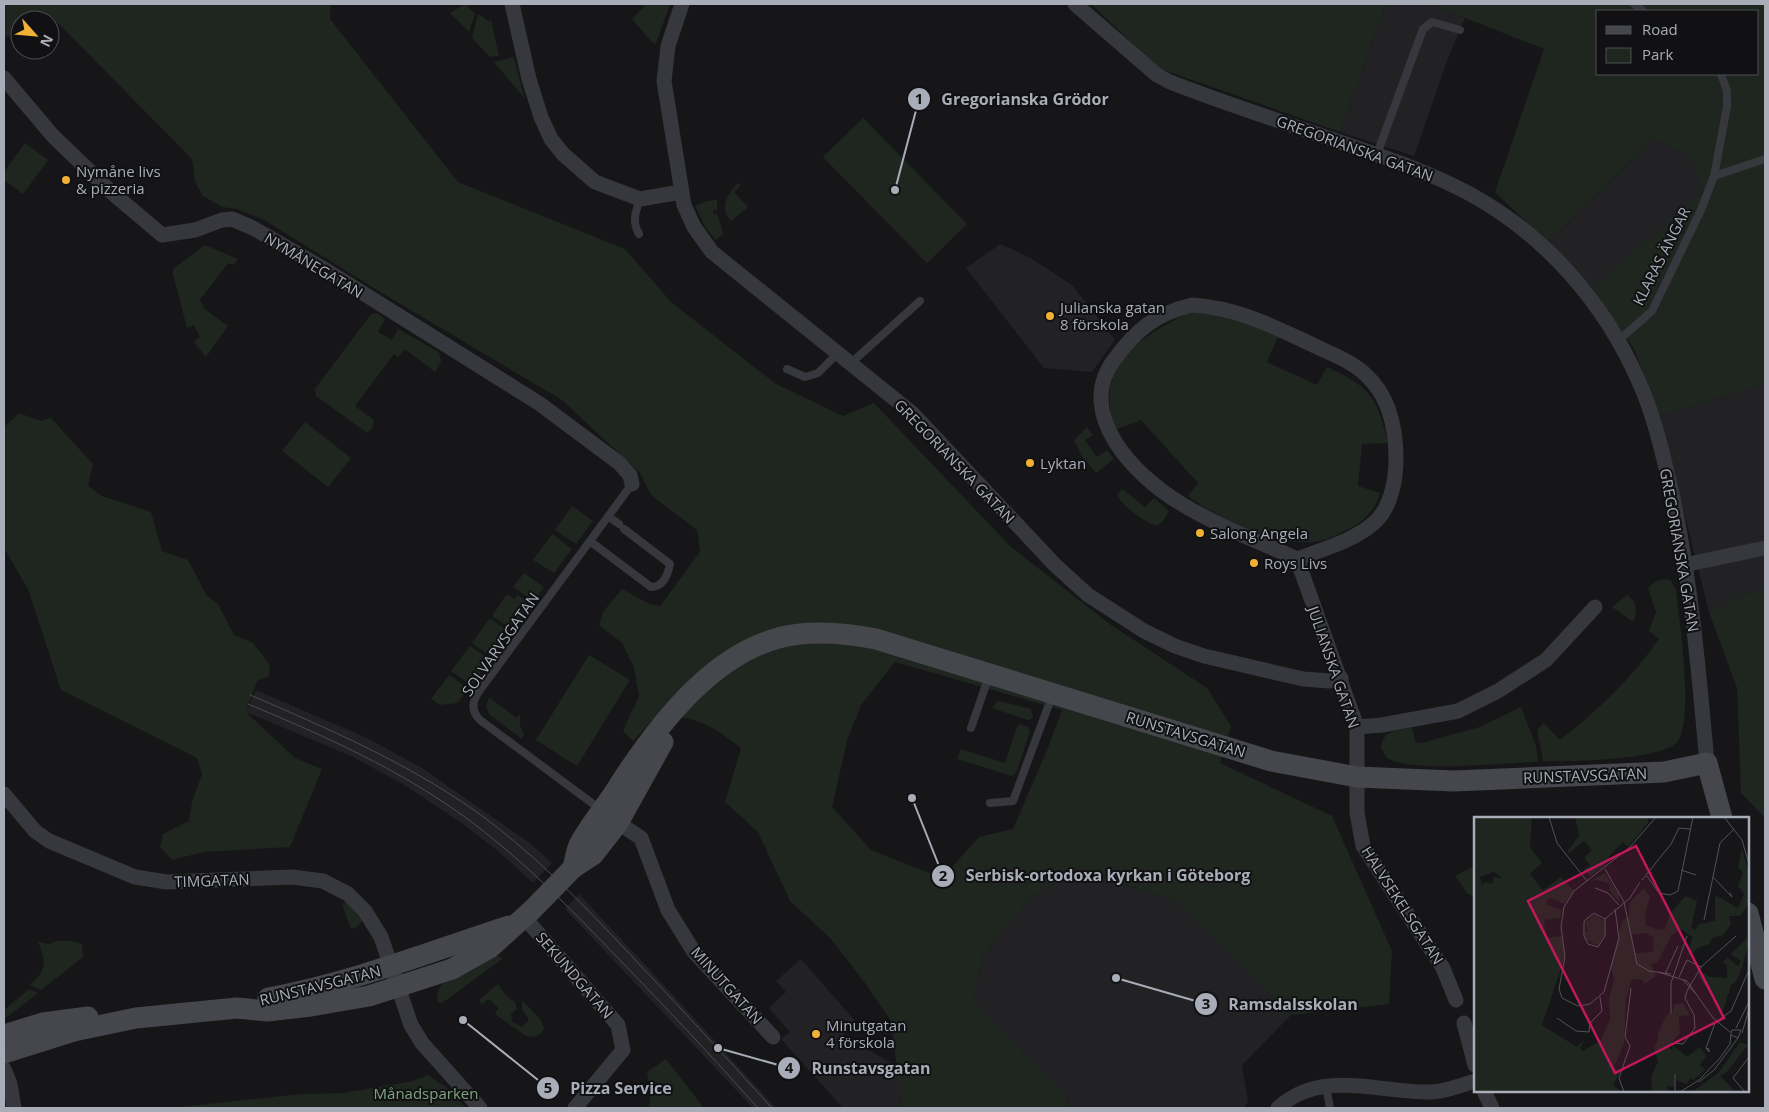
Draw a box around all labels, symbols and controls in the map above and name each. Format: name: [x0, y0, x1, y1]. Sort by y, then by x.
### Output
north arrow: [10, 10, 60, 60]
legend: [1596, 10, 1759, 75]
text: Road: [1642, 19, 1678, 39]
text: N: [36, 32, 58, 51]
text: Park: [1642, 44, 1673, 64]
callout: Gregorianska Grödor: [906, 84, 1118, 115]
text: 1: [915, 88, 923, 108]
text: Gregorianska Grödor: [941, 88, 1109, 110]
street label: GREGORIANSKA GATAN: [1274, 110, 1436, 186]
place label: Nymåne livs & pizzeria: [76, 161, 161, 198]
marker: Nymåne livs & pizzeria: [60, 174, 72, 186]
street label: KLARAS ÄNGAR: [1628, 203, 1695, 309]
street label: NYMÅNEGATAN: [261, 228, 367, 302]
place label: Julianska gatan 8 förskola: [1058, 297, 1165, 334]
marker: Julianska gatan 8 förskola: [1044, 310, 1056, 322]
street label: GREGORIANSKA GATAN: [890, 395, 1020, 527]
place label: Lyktan: [1040, 453, 1086, 473]
marker: Lyktan: [1024, 457, 1036, 469]
street label: GREGORIANSKA GATAN: [1656, 467, 1704, 633]
place label: Salong Angela: [1210, 523, 1308, 543]
marker: Salong Angela: [1194, 527, 1206, 539]
place label: Roys Livs: [1264, 553, 1327, 573]
marker: Roys Livs: [1248, 557, 1260, 569]
street label: SOLVARVSGATAN: [457, 588, 543, 700]
street label: JULIANSKA GATAN: [1303, 601, 1364, 731]
street label: RUNSTAVSGATAN: [1124, 706, 1248, 762]
street label: RUNSTAVSGATAN: [1523, 763, 1647, 787]
inset map: [1474, 817, 1749, 1092]
street label: HALVSEKELSGATAN: [1357, 842, 1449, 968]
callout: Serbisk-ortodoxa kyrkan i Göteborg: [930, 860, 1260, 891]
text: Serbisk-ortodoxa kyrkan i Göteborg: [966, 864, 1250, 886]
text: 2: [939, 865, 948, 885]
street label: TIMGATAN: [174, 869, 250, 891]
street label: SEKUNDGATAN: [532, 928, 618, 1022]
street label: MINUTGATAN: [687, 942, 767, 1028]
street label: RUNSTAVSGATAN: [257, 960, 383, 1010]
callout: Ramsdalsskolan: [1193, 988, 1368, 1019]
text: 3: [1202, 993, 1210, 1013]
text: Ramsdalsskolan: [1228, 993, 1358, 1015]
place label: Minutgatan 4 förskola: [826, 1015, 906, 1052]
marker: Minutgatan 4 förskola: [810, 1028, 822, 1040]
callout: Runstavsgatan: [777, 1053, 941, 1084]
text: 4: [785, 1057, 794, 1077]
text: Runstavsgatan: [811, 1057, 931, 1079]
callout: Pizza Service: [535, 1073, 682, 1104]
text: 5: [544, 1077, 552, 1097]
text: Pizza Service: [570, 1077, 672, 1099]
park label: Månadsparken: [374, 1083, 478, 1103]

